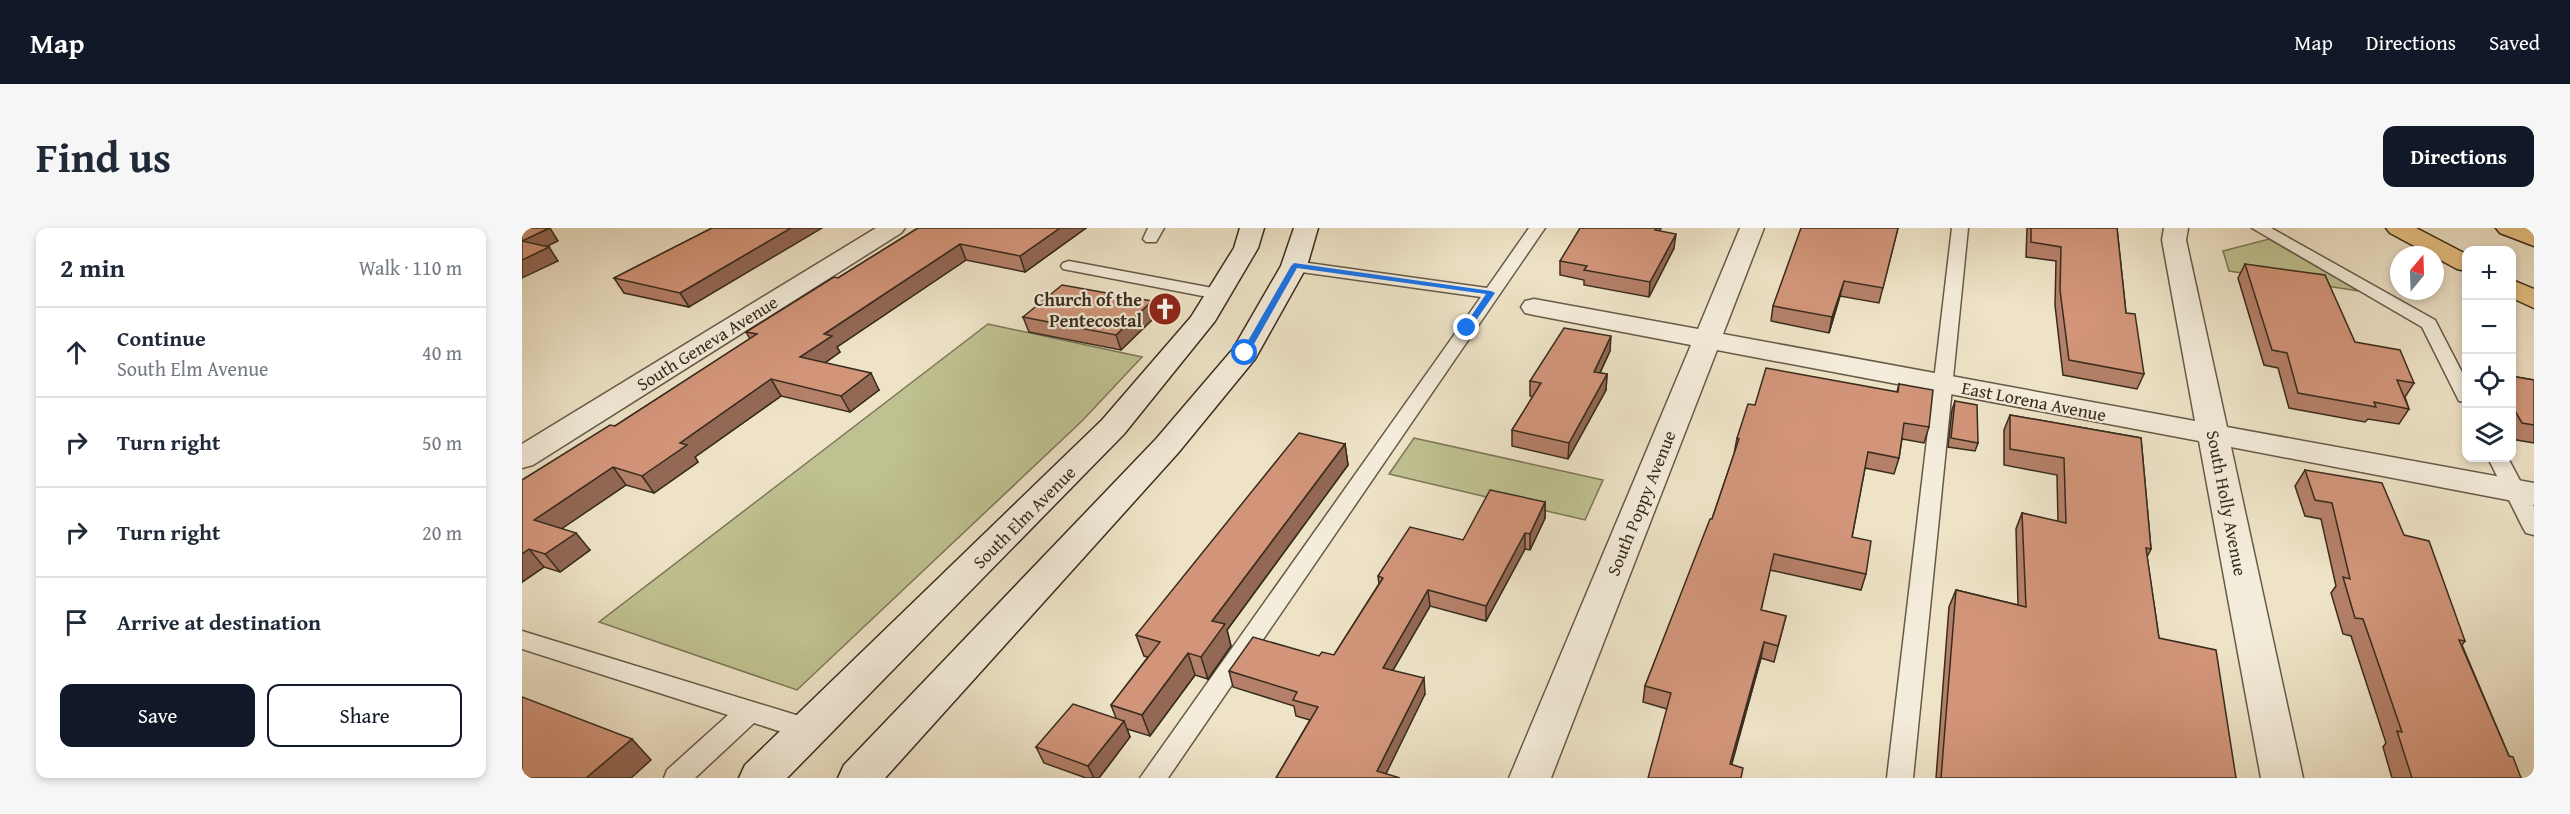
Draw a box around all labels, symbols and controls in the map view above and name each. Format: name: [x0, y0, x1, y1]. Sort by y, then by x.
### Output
text: Map: [30, 22, 84, 63]
text: Map: [2294, 27, 2333, 58]
text: Directions: [2366, 27, 2456, 58]
text: Saved: [2489, 27, 2540, 58]
text: Find us: [36, 126, 171, 187]
button: Directions: [2383, 126, 2534, 187]
north arrow: [2390, 246, 2444, 300]
map controls: [2462, 246, 2516, 462]
button: +: [2462, 246, 2516, 300]
text: 2 min: [60, 248, 125, 287]
text: Walk · 110 m: [359, 253, 462, 282]
place label: Church of the Pentecostal: [1034, 286, 1142, 334]
street label: South Geneva Avenue: [631, 289, 783, 397]
church icon: Church of the Pentecostal: [1147, 291, 1183, 327]
button: −: [2462, 300, 2516, 354]
route end: [1453, 314, 1479, 340]
text: Continue: [117, 322, 206, 354]
icon: ahead: [60, 336, 93, 369]
text: 40 m: [422, 338, 462, 367]
route start: [1231, 339, 1257, 365]
text: South Elm Avenue: [117, 354, 268, 383]
button: locate: [2462, 354, 2516, 408]
street label: East Lorena Avenue: [1960, 374, 2108, 428]
button: layers: [2462, 408, 2516, 462]
icon: right: [60, 426, 93, 459]
text: Turn right: [117, 426, 220, 458]
street label: South Poppy Avenue: [1600, 426, 1682, 580]
text: 50 m: [422, 428, 462, 457]
street label: South Holly Avenue: [2200, 428, 2254, 578]
street label: South Elm Avenue: [966, 459, 1082, 575]
icon: right: [60, 516, 93, 549]
text: Turn right: [117, 516, 220, 548]
text: 20 m: [422, 518, 462, 547]
icon: arrive: [60, 606, 93, 639]
text: Arrive at destination: [117, 606, 321, 638]
button: Save: [60, 684, 255, 747]
button: Share: [267, 684, 462, 747]

